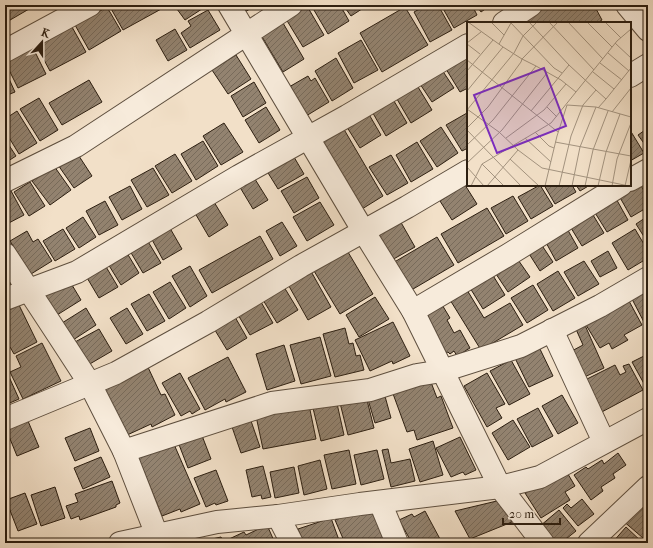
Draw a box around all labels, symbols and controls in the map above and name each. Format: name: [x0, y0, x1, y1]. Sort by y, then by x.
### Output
north arrow: [22, 22, 62, 62]
inset map: [467, 22, 631, 186]
text: K: [39, 26, 52, 41]
scale bar: [503, 500, 560, 526]
text: 20 m: [509, 507, 534, 521]

